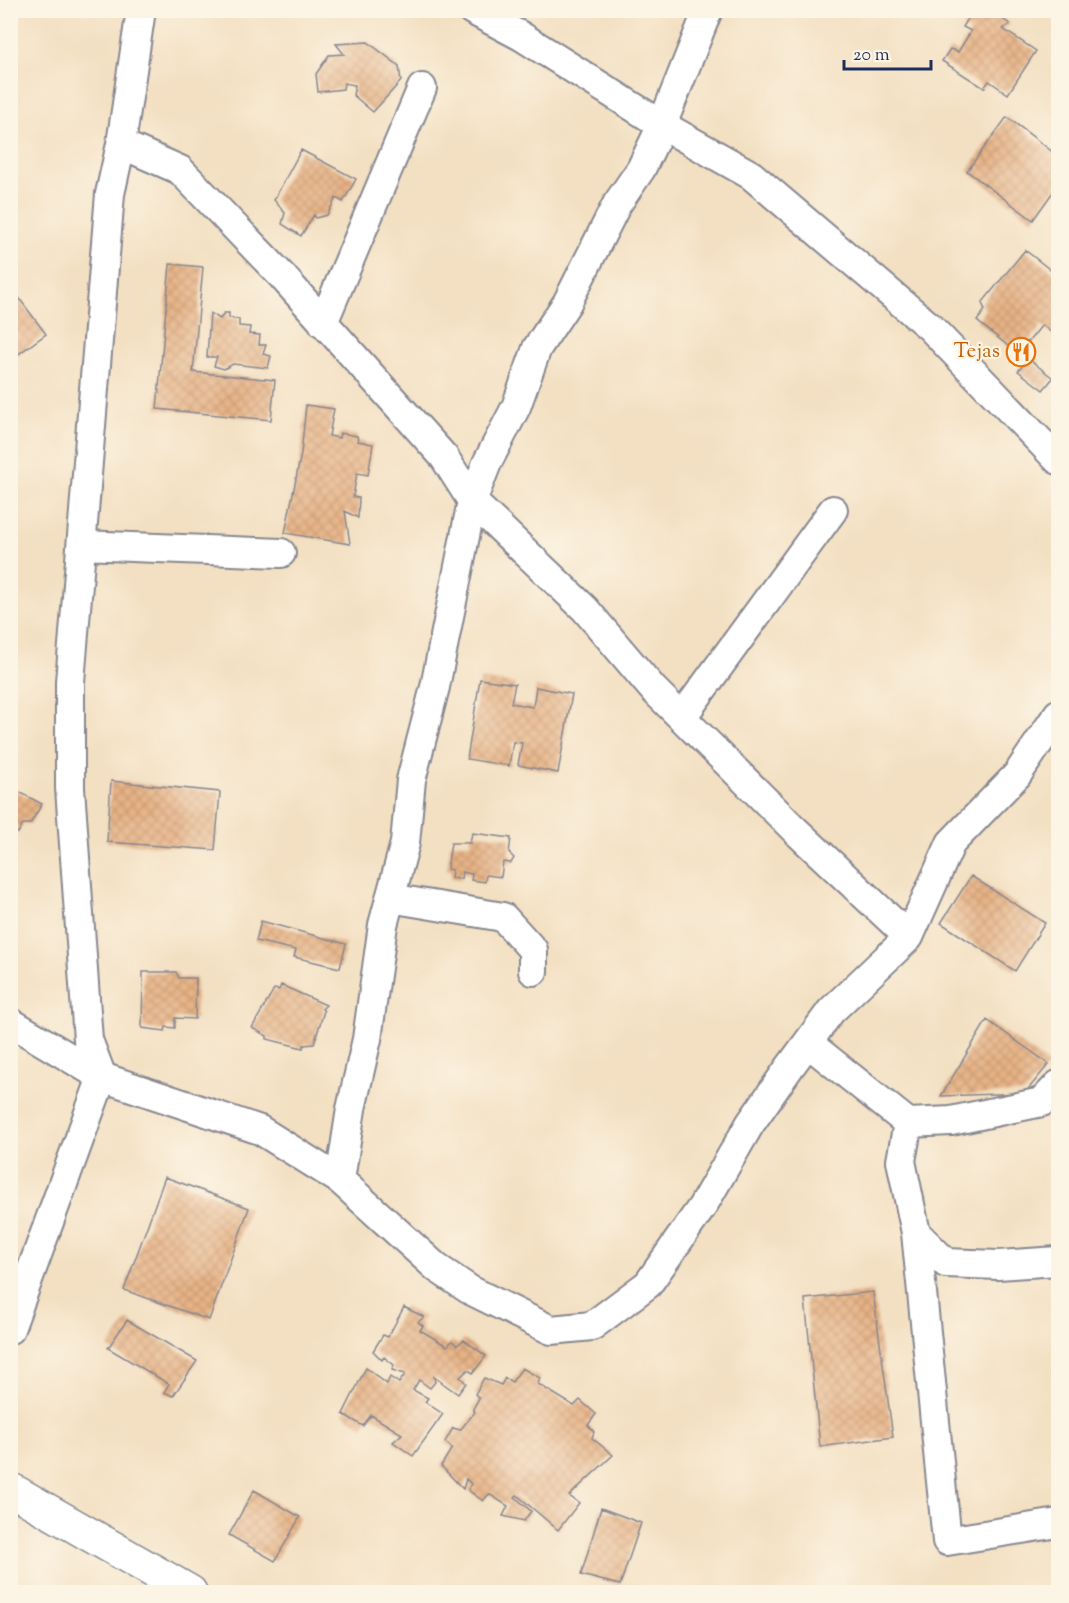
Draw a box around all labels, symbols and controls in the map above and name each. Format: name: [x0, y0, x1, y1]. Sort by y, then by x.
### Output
scale bar: [844, 33, 931, 71]
text: 20 m: [853, 43, 890, 69]
restaurant icon: Tejas: [1005, 336, 1037, 368]
place label: Tejas: [954, 337, 1000, 367]

